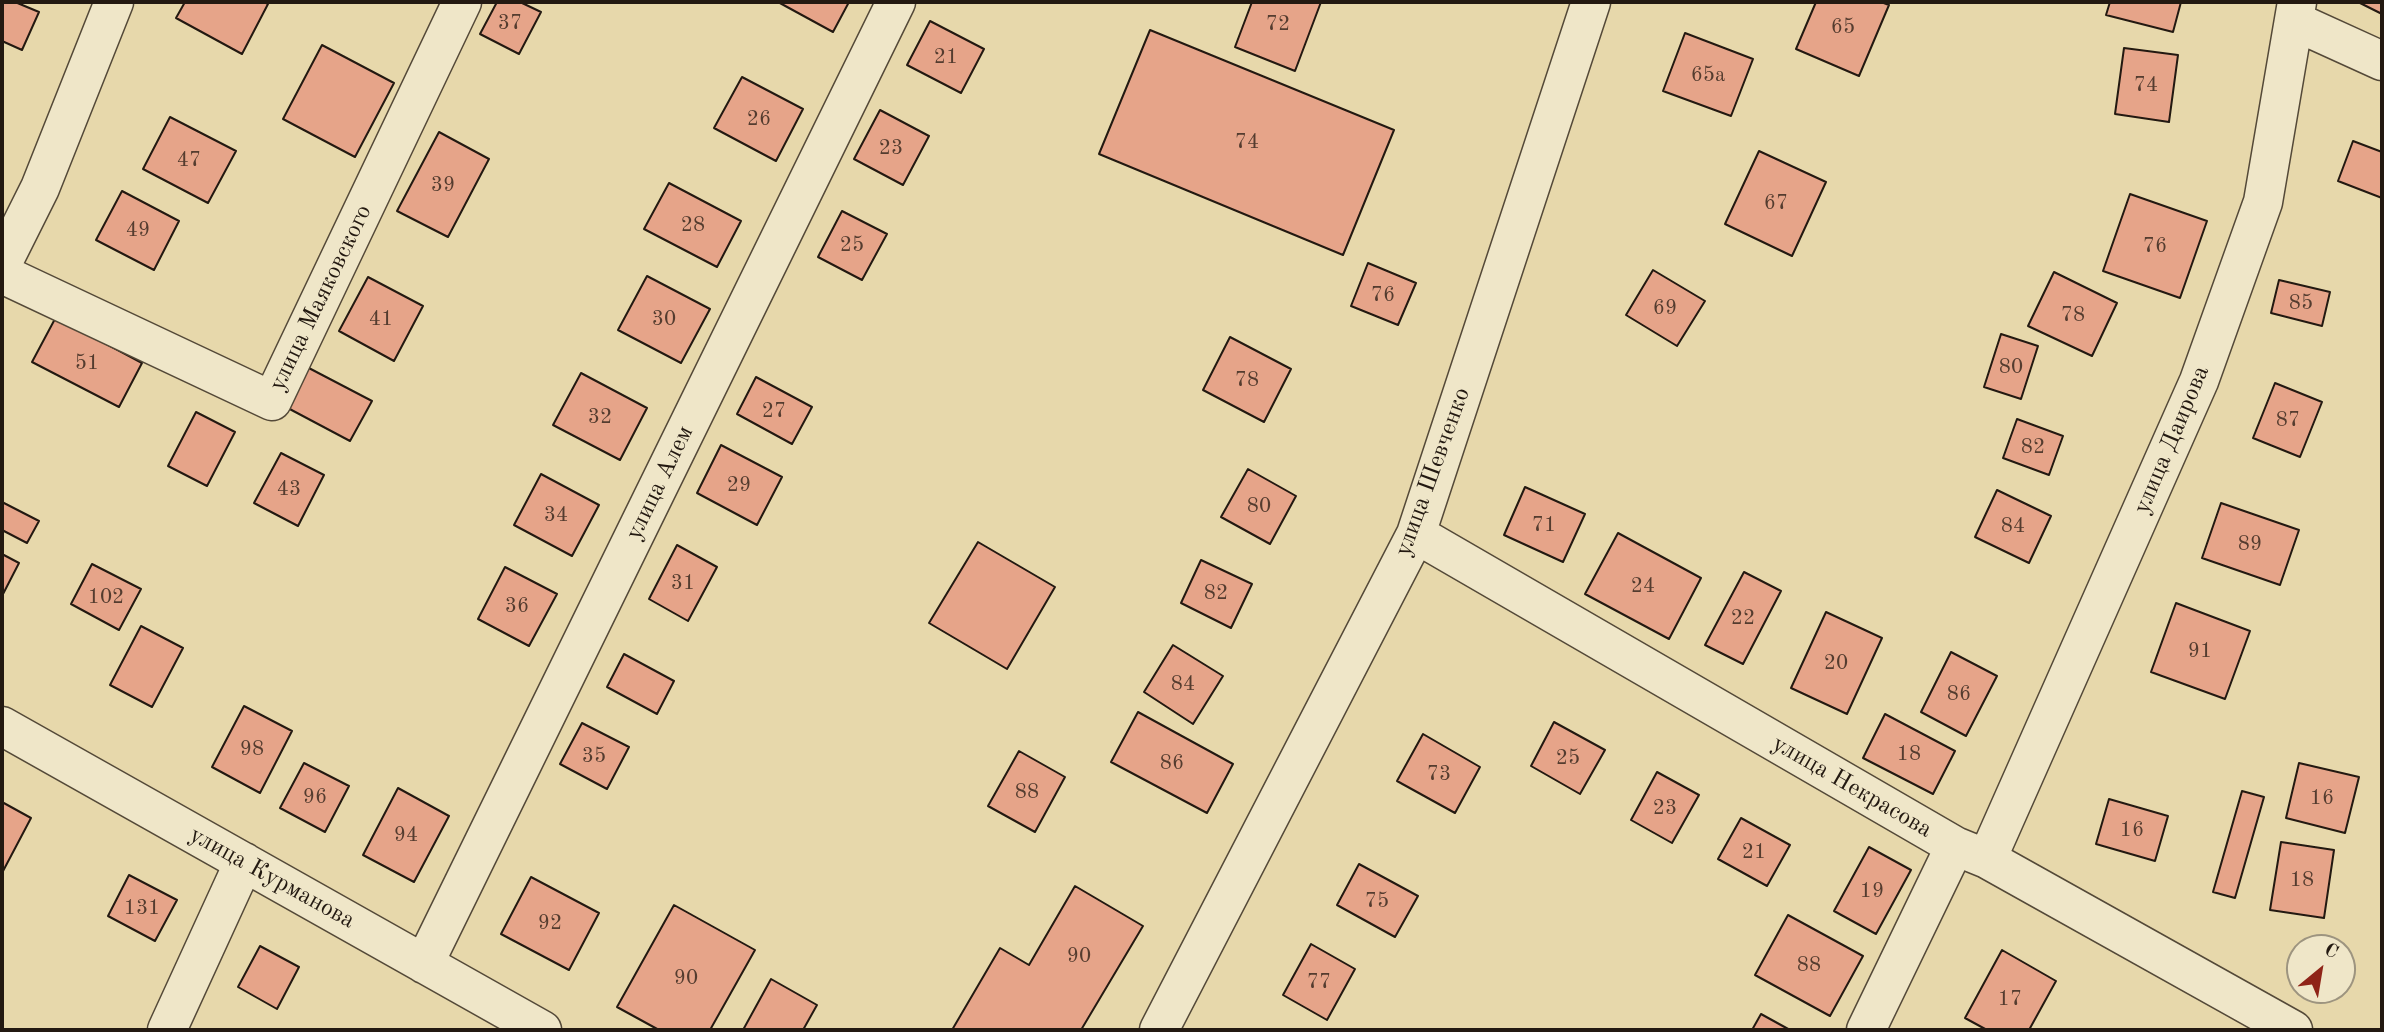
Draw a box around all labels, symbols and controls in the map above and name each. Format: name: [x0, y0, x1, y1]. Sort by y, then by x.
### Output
house number: 37: [498, 10, 522, 36]
house number: 72: [1266, 11, 1290, 37]
house number: 65: [1831, 14, 1855, 40]
house number: 21: [934, 44, 958, 70]
house number: 65а: [1691, 62, 1725, 88]
house number: 74: [2134, 72, 2158, 98]
house number: 26: [747, 106, 771, 132]
house number: 74: [1235, 129, 1259, 155]
house number: 23: [879, 135, 903, 161]
house number: 47: [177, 147, 201, 173]
house number: 39: [431, 172, 455, 198]
house number: 67: [1764, 190, 1788, 216]
street label: улица Маяковского: [263, 200, 379, 396]
house number: 28: [681, 212, 705, 238]
house number: 49: [126, 217, 150, 243]
house number: 25: [840, 232, 864, 258]
house number: 76: [2143, 233, 2167, 259]
house number: 76: [1371, 282, 1395, 308]
house number: 85: [2289, 290, 2313, 316]
house number: 69: [1653, 295, 1677, 321]
house number: 78: [2061, 302, 2085, 328]
house number: 41: [369, 306, 393, 332]
house number: 30: [652, 306, 676, 332]
house number: 51: [75, 350, 99, 376]
house number: 80: [1999, 354, 2023, 380]
street label: улица Даирова: [2128, 361, 2216, 519]
house number: 78: [1235, 367, 1259, 393]
street label: улица Шевченко: [1389, 384, 1477, 560]
house number: 27: [762, 398, 786, 424]
house number: 32: [588, 404, 612, 430]
house number: 87: [2276, 407, 2300, 433]
street label: улица Алем: [620, 421, 700, 545]
house number: 82: [2021, 434, 2045, 460]
house number: 29: [727, 472, 751, 498]
house number: 43: [277, 476, 301, 502]
house number: 80: [1247, 493, 1271, 519]
house number: 34: [544, 502, 568, 528]
house number: 71: [1532, 512, 1556, 538]
house number: 84: [2001, 513, 2025, 539]
house number: 89: [2238, 531, 2262, 557]
house number: 31: [671, 570, 695, 596]
house number: 24: [1631, 573, 1655, 599]
house number: 82: [1204, 580, 1228, 606]
house number: 102: [88, 584, 124, 610]
house number: 36: [505, 593, 529, 619]
house number: 22: [1731, 605, 1755, 631]
house number: 91: [2188, 638, 2212, 664]
house number: 20: [1824, 650, 1848, 676]
house number: 84: [1171, 671, 1195, 697]
house number: 86: [1947, 681, 1971, 707]
street label: улица Некрасова: [1767, 729, 1937, 845]
house number: 98: [240, 736, 264, 762]
house number: 18: [1897, 741, 1921, 767]
house number: 35: [582, 743, 606, 769]
house number: 25: [1556, 745, 1580, 771]
house number: 86: [1160, 750, 1184, 776]
house number: 73: [1427, 761, 1451, 787]
house number: 88: [1015, 779, 1039, 805]
house number: 96: [303, 784, 327, 810]
house number: 16: [2310, 785, 2334, 811]
house number: 23: [1653, 795, 1677, 821]
house number: 16: [2120, 817, 2144, 843]
street label: улица Курманова: [184, 821, 360, 935]
house number: 94: [394, 822, 418, 848]
house number: 21: [1742, 839, 1766, 865]
house number: 18: [2290, 867, 2314, 893]
house number: 19: [1860, 878, 1884, 904]
house number: 75: [1365, 888, 1389, 914]
house number: 131: [124, 895, 160, 921]
house number: 92: [538, 910, 562, 936]
north arrow: [2286, 934, 2356, 1004]
text: С: [2321, 941, 2341, 963]
house number: 90: [1067, 943, 1091, 969]
house number: 88: [1797, 952, 1821, 978]
house number: 90: [674, 965, 698, 991]
house number: 77: [1307, 969, 1331, 995]
house number: 17: [1998, 986, 2022, 1012]

